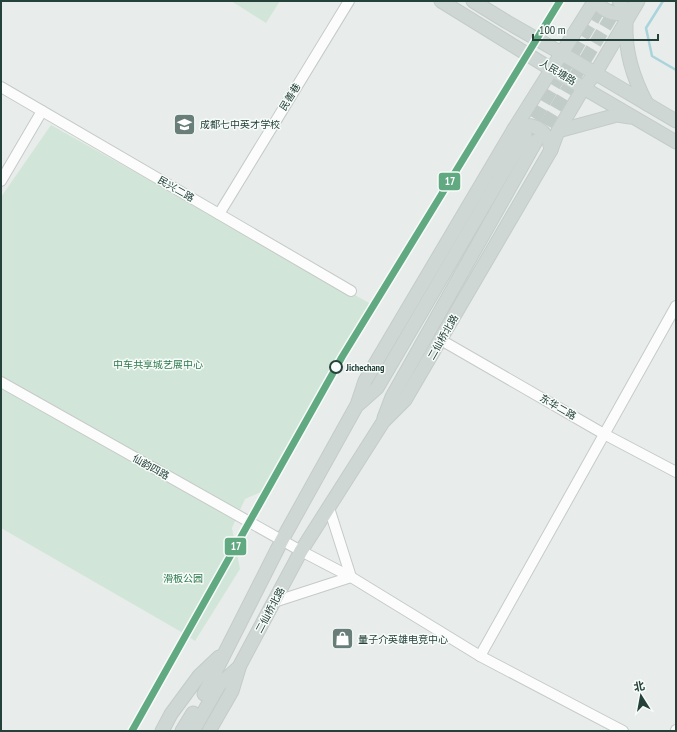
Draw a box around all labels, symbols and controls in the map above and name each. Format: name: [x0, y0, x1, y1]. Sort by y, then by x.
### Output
scale bar: [533, 16, 658, 42]
text: 100 m: [539, 22, 566, 37]
street label: 人民塘路: [538, 56, 578, 88]
street label: 民善巷: [277, 81, 303, 113]
school or university icon: 成都七中英才学校: [171, 111, 197, 137]
place label: 成都七中英才学校: [200, 118, 280, 131]
line badge: 17: [438, 172, 461, 191]
street label: 民兴二路: [155, 173, 197, 205]
text: 17: [445, 174, 455, 188]
street label: 二仙桥北路: [425, 312, 461, 362]
park label: 中车共享城艺展中心: [113, 358, 203, 371]
marker: Jichechang: [329, 360, 343, 374]
place label: Jichechang: [345, 361, 385, 374]
street label: 东华二路: [537, 391, 579, 423]
street label: 仙韵四路: [130, 452, 172, 482]
line badge: 17: [224, 537, 247, 556]
text: 17: [231, 539, 241, 553]
park label: 滑板公园: [163, 572, 203, 585]
street label: 二仙桥北路: [253, 585, 287, 635]
shop icon: 量子介英雄电竞中心: [330, 626, 356, 652]
place label: 量子介英雄电竞中心: [358, 633, 448, 646]
north arrow: [621, 676, 661, 716]
text: 北: [632, 678, 646, 694]

